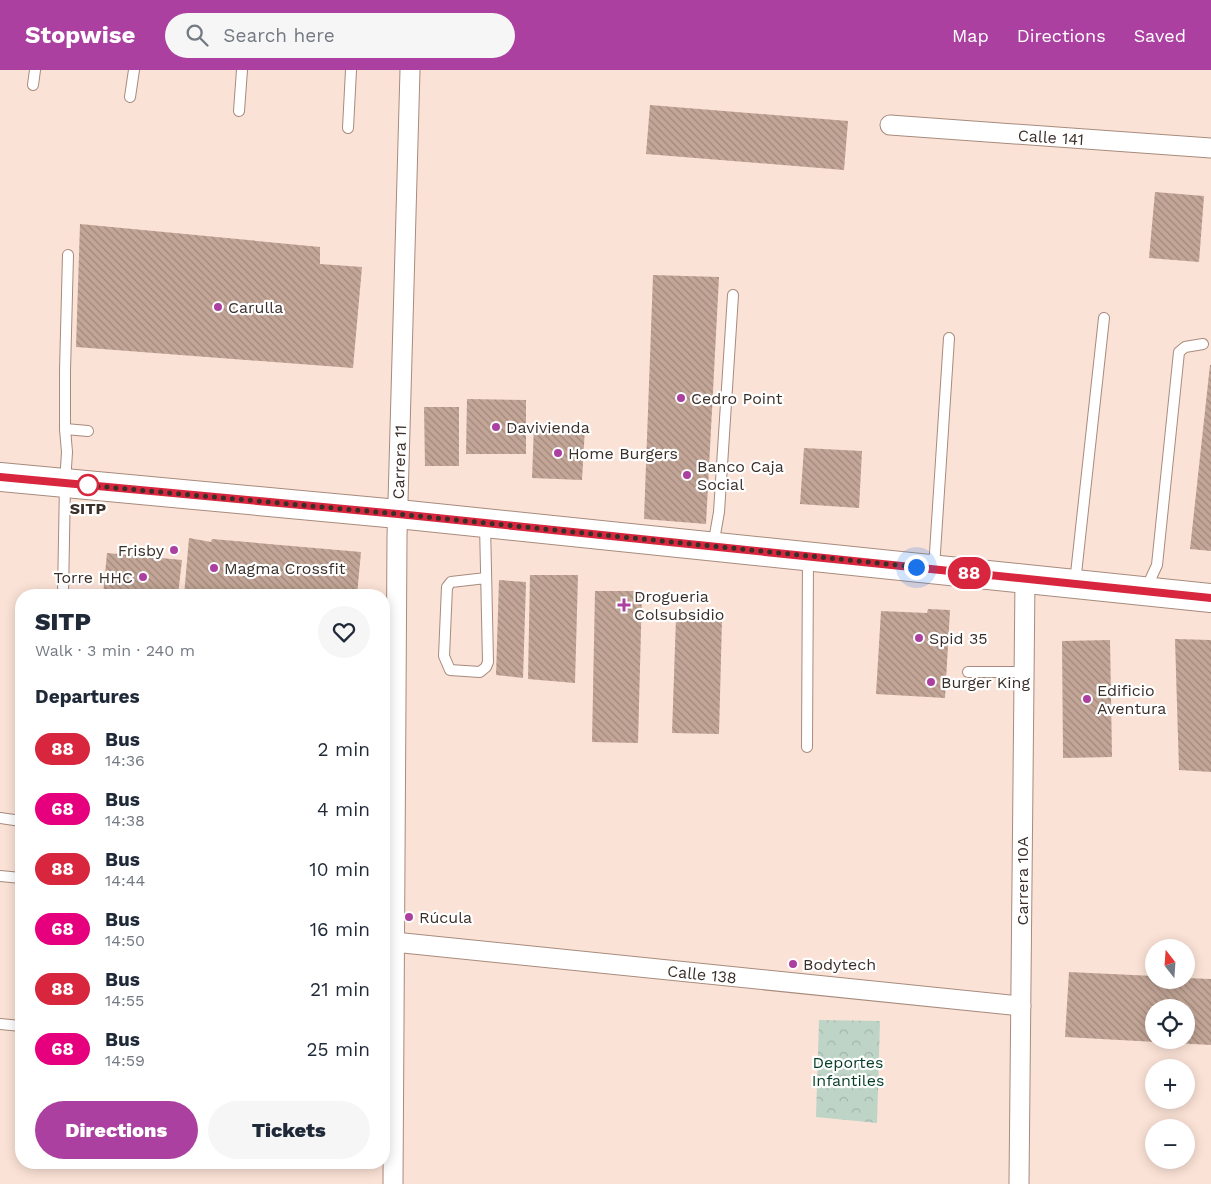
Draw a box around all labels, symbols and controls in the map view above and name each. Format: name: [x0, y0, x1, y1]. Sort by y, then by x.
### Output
search box: [165, 13, 515, 58]
text: Stopwise: [25, 21, 135, 49]
icon: search: [183, 21, 211, 49]
text: Search here: [223, 24, 335, 47]
text: Map: [952, 25, 989, 46]
text: Directions: [1017, 25, 1106, 46]
text: Saved: [1134, 25, 1186, 46]
street label: Calle 141: [1017, 126, 1085, 149]
place label: Carulla: [228, 298, 283, 317]
marker: Carulla: [212, 301, 224, 313]
place label: Cedro Point: [691, 389, 783, 408]
marker: Cedro Point: [675, 392, 687, 404]
place label: Davivienda: [506, 418, 590, 437]
marker: Davivienda: [490, 421, 502, 433]
street label: Carrera 11: [389, 424, 410, 500]
place label: Home Burgers: [568, 444, 678, 463]
marker: Home Burgers: [552, 447, 564, 459]
place label: Banco Caja Social: [697, 457, 784, 494]
marker: Banco Caja Social: [681, 469, 693, 481]
marker: SITP: [77, 474, 99, 496]
place label: SITP: [70, 499, 107, 518]
place label: Frisby: [118, 541, 165, 560]
marker: Frisby: [168, 544, 180, 556]
your location: [904, 555, 929, 580]
line badge: 88: [946, 557, 992, 589]
place label: Magma Crossfit: [224, 559, 346, 578]
marker: Magma Crossfit: [208, 562, 220, 574]
text: 88: [958, 562, 980, 583]
place label: Torre HHC: [54, 568, 133, 587]
marker: Torre HHC: [137, 571, 149, 583]
place label: Drogueria Colsubsidio: [634, 587, 724, 624]
marker: Drogueria Colsubsidio: [618, 599, 630, 611]
button: heart: [318, 606, 370, 658]
text: SITP: [35, 608, 91, 636]
place label: Spid 35: [929, 629, 988, 648]
marker: Spid 35: [913, 632, 925, 644]
text: Walk · 3 min · 240 m: [35, 641, 195, 660]
place label: Burger King: [941, 673, 1030, 692]
marker: Burger King: [925, 676, 937, 688]
place label: Edificio Aventura: [1097, 681, 1166, 718]
text: Departures: [35, 685, 140, 708]
marker: Edificio Aventura: [1081, 693, 1093, 705]
text: Bus: [105, 728, 140, 751]
text: 88: [51, 738, 74, 759]
text: 2 min: [318, 738, 370, 761]
text: 14:36: [105, 751, 145, 770]
text: Bus: [105, 788, 140, 811]
text: 68: [51, 798, 74, 819]
text: 4 min: [317, 798, 370, 821]
text: 14:38: [105, 811, 145, 830]
street label: Carrera 10A: [1013, 836, 1032, 925]
text: Bus: [105, 848, 140, 871]
text: 88: [51, 858, 74, 879]
text: 10 min: [309, 858, 370, 881]
text: 14:44: [105, 871, 145, 890]
text: Bus: [105, 908, 140, 931]
place label: Rúcula: [419, 908, 472, 927]
marker: Rúcula: [403, 911, 415, 923]
text: 68: [51, 918, 74, 939]
text: 16 min: [310, 918, 370, 941]
text: 14:50: [105, 931, 145, 950]
north arrow: [1145, 939, 1195, 989]
map controls: [1145, 939, 1195, 1169]
place label: Bodytech: [803, 955, 876, 974]
marker: Bodytech: [787, 958, 799, 970]
street label: Calle 138: [666, 961, 738, 988]
text: Bus: [105, 968, 140, 991]
text: 88: [51, 978, 74, 999]
text: 21 min: [310, 978, 370, 1001]
text: 14:55: [105, 991, 144, 1010]
button: locate: [1145, 999, 1195, 1049]
text: Bus: [105, 1028, 140, 1051]
text: 68: [51, 1038, 74, 1059]
text: 25 min: [306, 1038, 370, 1061]
text: 14:59: [105, 1051, 145, 1070]
park label: Deportes Infantiles: [812, 1053, 884, 1090]
button: +: [1145, 1059, 1195, 1109]
button: Directions: [35, 1101, 198, 1159]
button: Tickets: [208, 1101, 370, 1159]
button: −: [1145, 1119, 1195, 1169]

